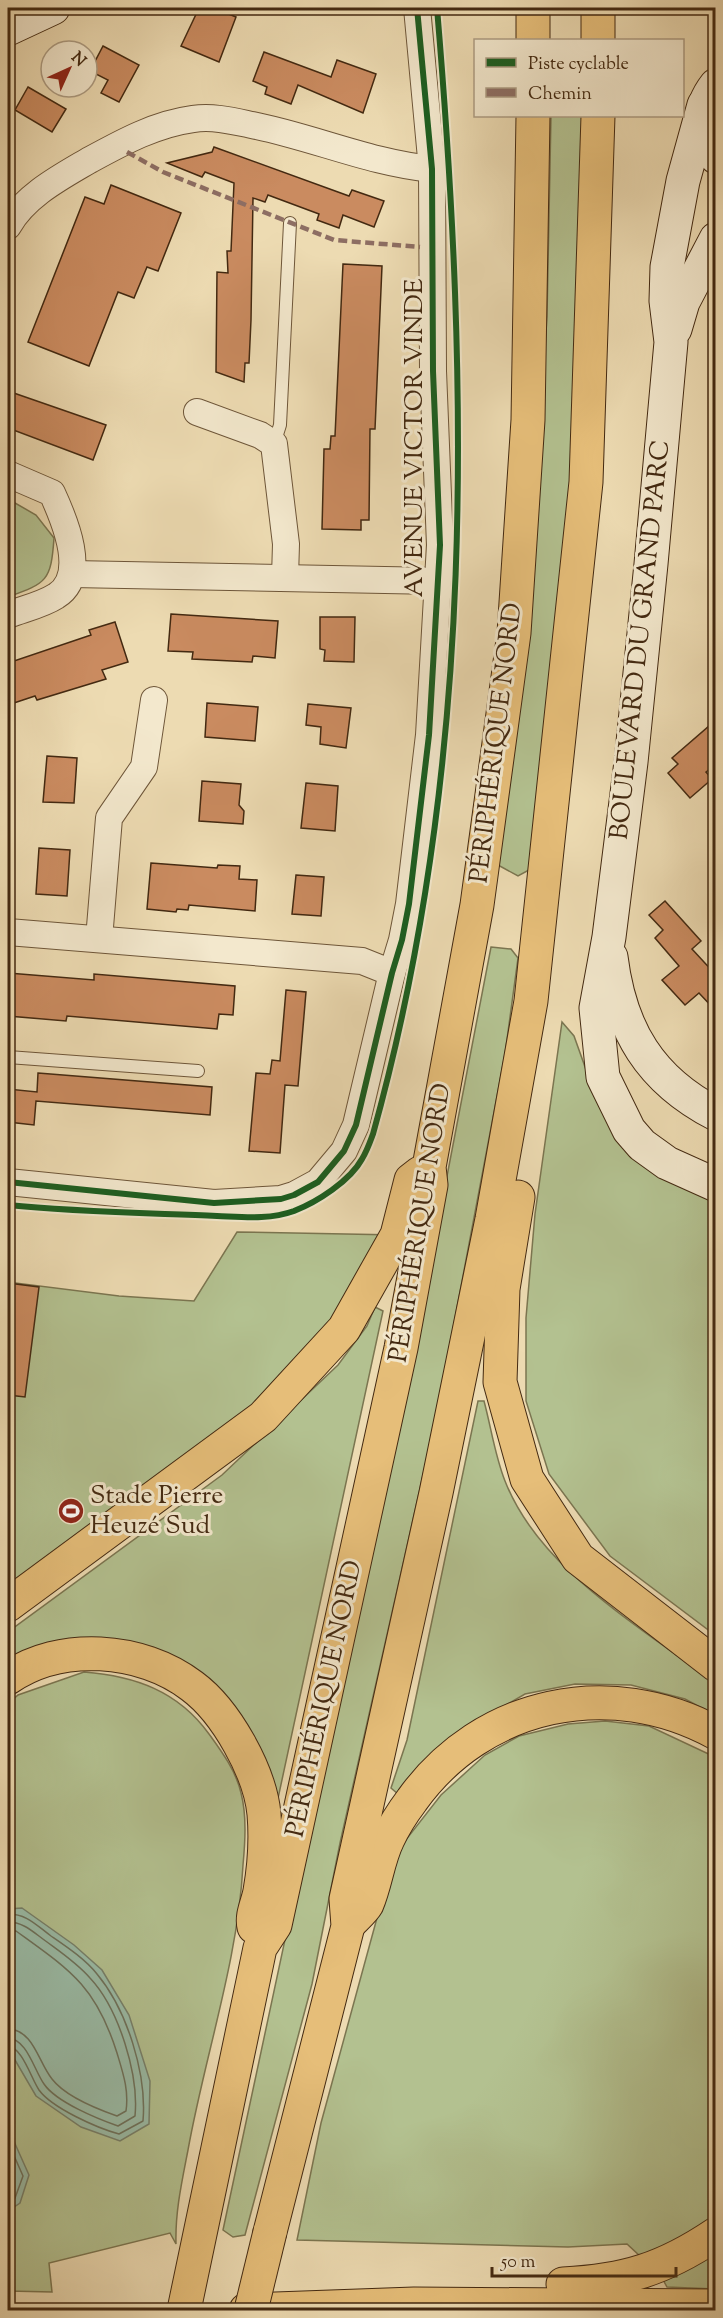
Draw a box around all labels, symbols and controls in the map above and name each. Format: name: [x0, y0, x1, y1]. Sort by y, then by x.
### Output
north arrow: [39, 39, 99, 99]
legend: [474, 39, 684, 117]
text: N: [65, 48, 91, 73]
text: Piste cyclable: [528, 52, 629, 78]
text: Chemin: [528, 82, 592, 108]
street label: AVENUE VICTOR VINDE: [397, 278, 434, 598]
street label: BOULEVARD DU GRAND PARC: [602, 438, 680, 842]
street label: PÉRIPHÉRIQUE NORD: [461, 601, 533, 885]
street label: PÉRIPHÉRIQUE NORD: [381, 1081, 461, 1365]
place label: Stade Pierre Heuzé Sud: [90, 1478, 223, 1545]
sports icon: Stade Pierre Heuzé Sud: [56, 1496, 86, 1526]
street label: PÉRIPHÉRIQUE NORD: [278, 1557, 372, 1841]
scale bar: [492, 2240, 676, 2278]
text: 50 m: [500, 2250, 536, 2276]

